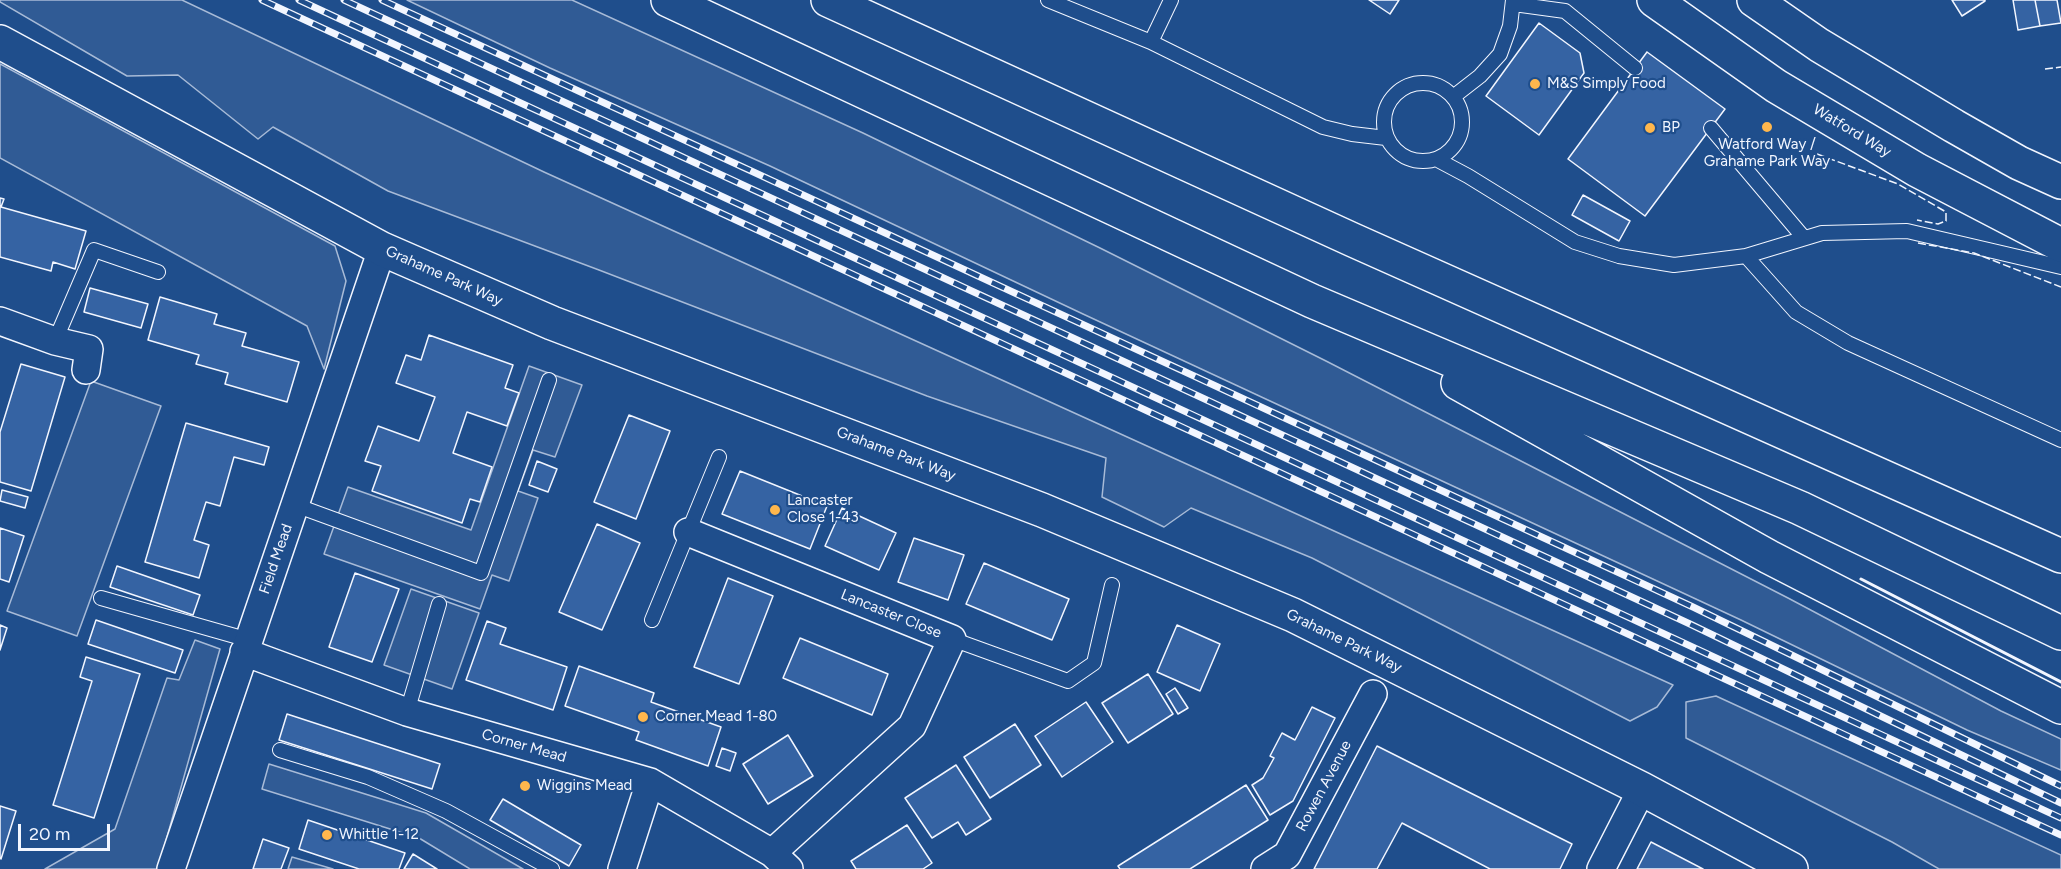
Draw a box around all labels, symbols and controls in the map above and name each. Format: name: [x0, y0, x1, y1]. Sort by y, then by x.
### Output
place label: M&S Simply Food: [1547, 75, 1666, 93]
marker: M&S Simply Food: [1528, 77, 1542, 91]
street label: Watford Way: [1810, 101, 1894, 161]
place label: BP: [1662, 119, 1680, 137]
marker: Watford Way / Grahame Park Way: [1760, 120, 1774, 134]
marker: BP: [1643, 121, 1657, 135]
place label: Watford Way / Grahame Park Way: [1704, 136, 1830, 171]
street label: Grahame Park Way: [383, 242, 505, 310]
street label: Grahame Park Way: [834, 423, 958, 485]
place label: Lancaster Close 1-43: [787, 492, 859, 527]
marker: Lancaster Close 1-43: [768, 503, 782, 517]
street label: Field Mead: [256, 522, 296, 596]
street label: Lancaster Close: [838, 586, 944, 642]
street label: Grahame Park Way: [1283, 605, 1405, 677]
place label: Corner Mead 1-80: [655, 708, 777, 726]
marker: Corner Mead 1-80: [636, 710, 650, 724]
street label: Corner Mead: [480, 725, 568, 767]
street label: Rowen Avenue: [1292, 737, 1356, 835]
place label: Wiggins Mead: [537, 777, 632, 795]
marker: Wiggins Mead: [518, 779, 532, 793]
scale bar: [21, 812, 112, 850]
text: 20 m: [29, 823, 70, 845]
place label: Whittle 1-12: [339, 826, 419, 844]
marker: Whittle 1-12: [320, 828, 334, 842]

